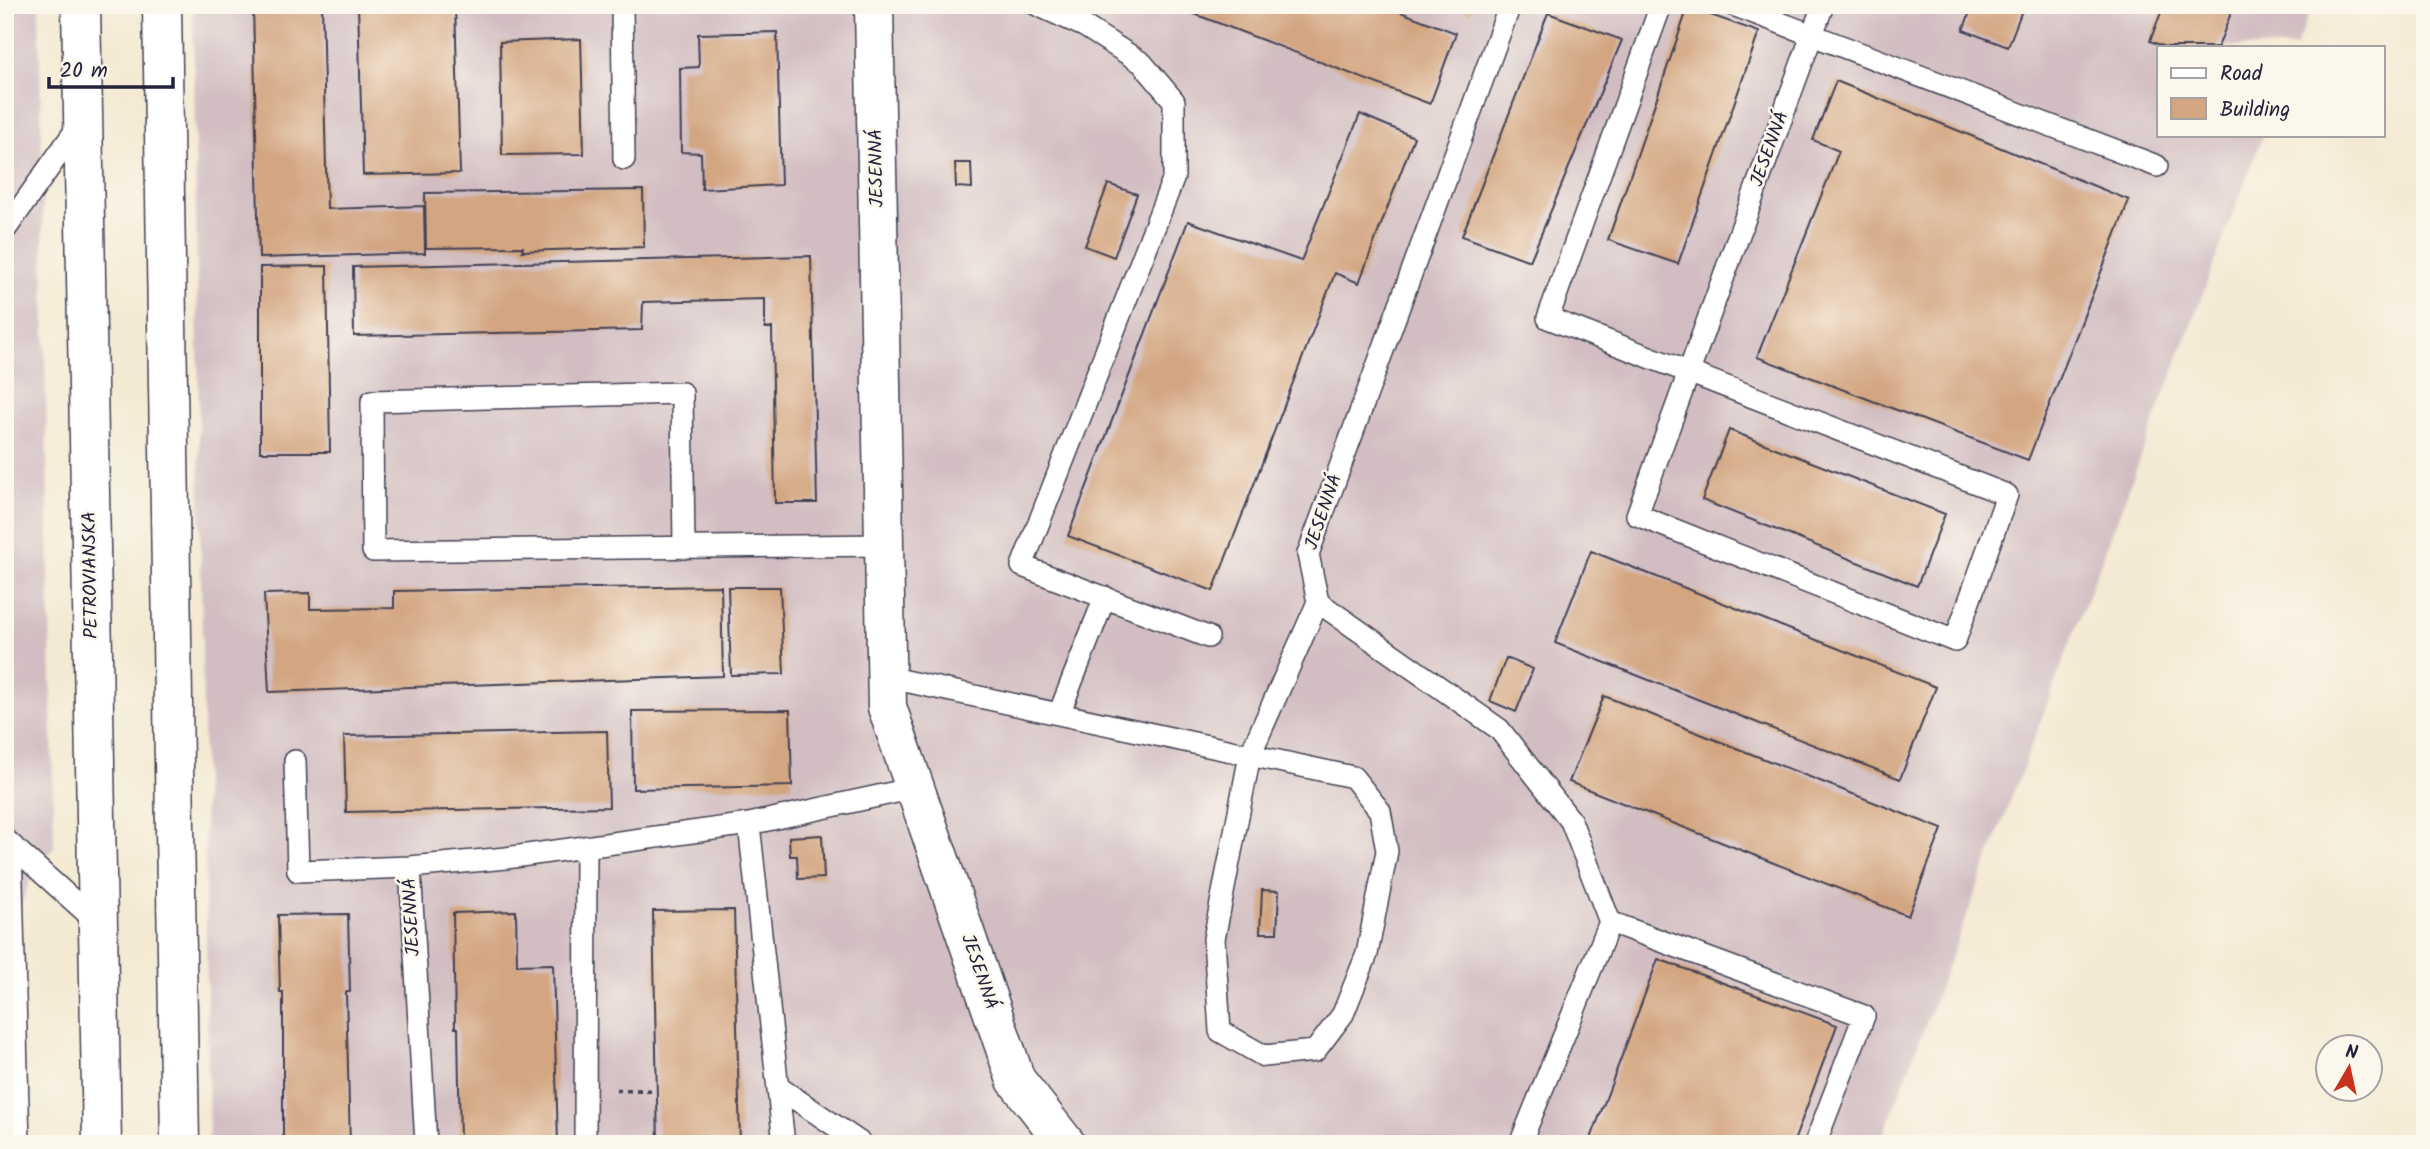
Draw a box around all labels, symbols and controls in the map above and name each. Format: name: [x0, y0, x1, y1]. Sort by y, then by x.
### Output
scale bar: [49, 46, 173, 90]
legend: [2157, 46, 2384, 136]
text: 20 m: [60, 55, 108, 88]
text: Road: [2220, 58, 2263, 91]
text: Building: [2220, 94, 2290, 127]
street label: JESENNÁ: [1742, 107, 1798, 191]
street label: JESENNÁ: [861, 128, 893, 208]
street label: JESENNÁ: [1297, 470, 1351, 554]
street label: PETROVIANSKA: [75, 511, 107, 639]
street label: JESENNÁ: [395, 877, 429, 957]
street label: JESENNÁ: [952, 930, 1006, 1014]
north arrow: [2314, 1034, 2384, 1104]
text: N: [2343, 1037, 2360, 1069]

